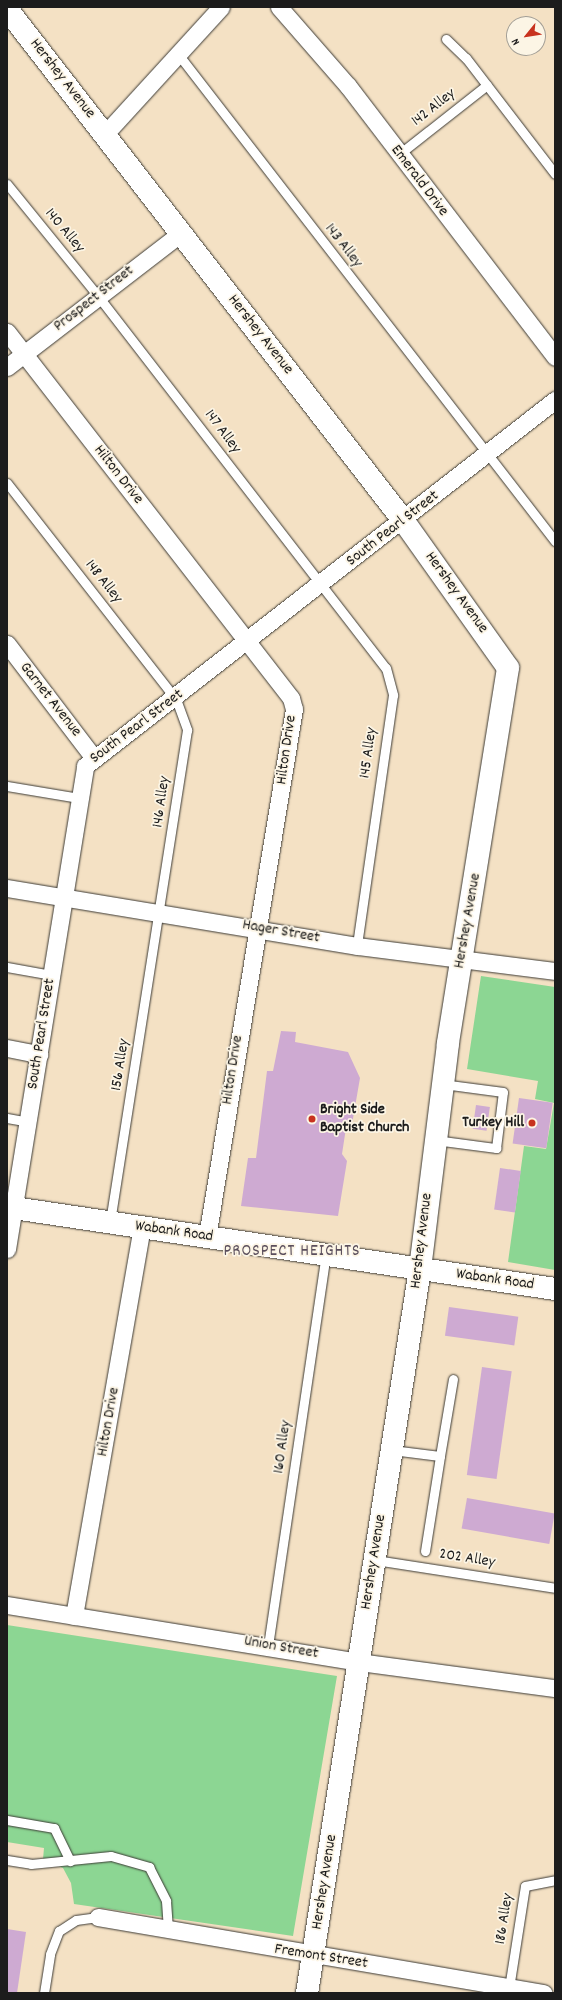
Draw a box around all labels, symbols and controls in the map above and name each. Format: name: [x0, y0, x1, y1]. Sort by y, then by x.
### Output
north arrow: [506, 16, 546, 56]
street label: Hershey Avenue: [25, 35, 99, 123]
text: N: [508, 35, 525, 48]
street label: 142 Alley: [408, 85, 460, 131]
street label: Emerald Drive: [386, 141, 452, 221]
street label: 140 Alley: [40, 205, 88, 257]
street label: 143 Alley: [320, 220, 366, 272]
street label: Prospect Street: [50, 262, 138, 336]
street label: Hershey Avenue: [223, 291, 297, 379]
street label: 147 Alley: [199, 406, 245, 458]
street label: Hilton Drive: [89, 442, 147, 508]
street label: South Pearl Street: [343, 487, 443, 571]
street label: Hershey Avenue: [420, 548, 492, 638]
street label: 148 Alley: [80, 556, 126, 608]
street label: Garnet Avenue: [15, 659, 85, 741]
street label: South Pearl Street: [86, 686, 188, 768]
street label: Hilton Drive: [273, 714, 301, 786]
street label: 145 Alley: [356, 726, 382, 780]
street label: 146 Alley: [149, 775, 175, 829]
street label: Hershey Avenue: [450, 872, 486, 970]
street label: Hager Street: [241, 916, 321, 948]
street label: South Pearl Street: [24, 977, 60, 1091]
street label: Hilton Drive: [218, 1034, 248, 1106]
street label: 156 Alley: [107, 1038, 135, 1092]
place label: Bright Side Baptist Church: [320, 1100, 409, 1138]
place label: Turkey Hill: [462, 1113, 524, 1133]
marker: Bright Side Baptist Church: [307, 1114, 317, 1124]
marker: Turkey Hill: [527, 1118, 537, 1128]
street label: Hershey Avenue: [407, 1192, 437, 1290]
street label: Wabank Road: [134, 1217, 214, 1247]
district label: PROSPECT HEIGHTS: [223, 1243, 361, 1263]
street label: Wabank Road: [455, 1265, 535, 1295]
street label: Hilton Drive: [93, 1386, 125, 1458]
street label: 160 Alley: [270, 1419, 296, 1475]
street label: Hershey Avenue: [357, 1513, 391, 1611]
street label: 202 Alley: [438, 1545, 496, 1573]
street label: Union Street: [242, 1632, 320, 1664]
street label: Hershey Avenue: [308, 1833, 342, 1931]
street label: 186 Alley: [492, 1892, 518, 1946]
street label: Fremont Street: [273, 1940, 369, 1974]

